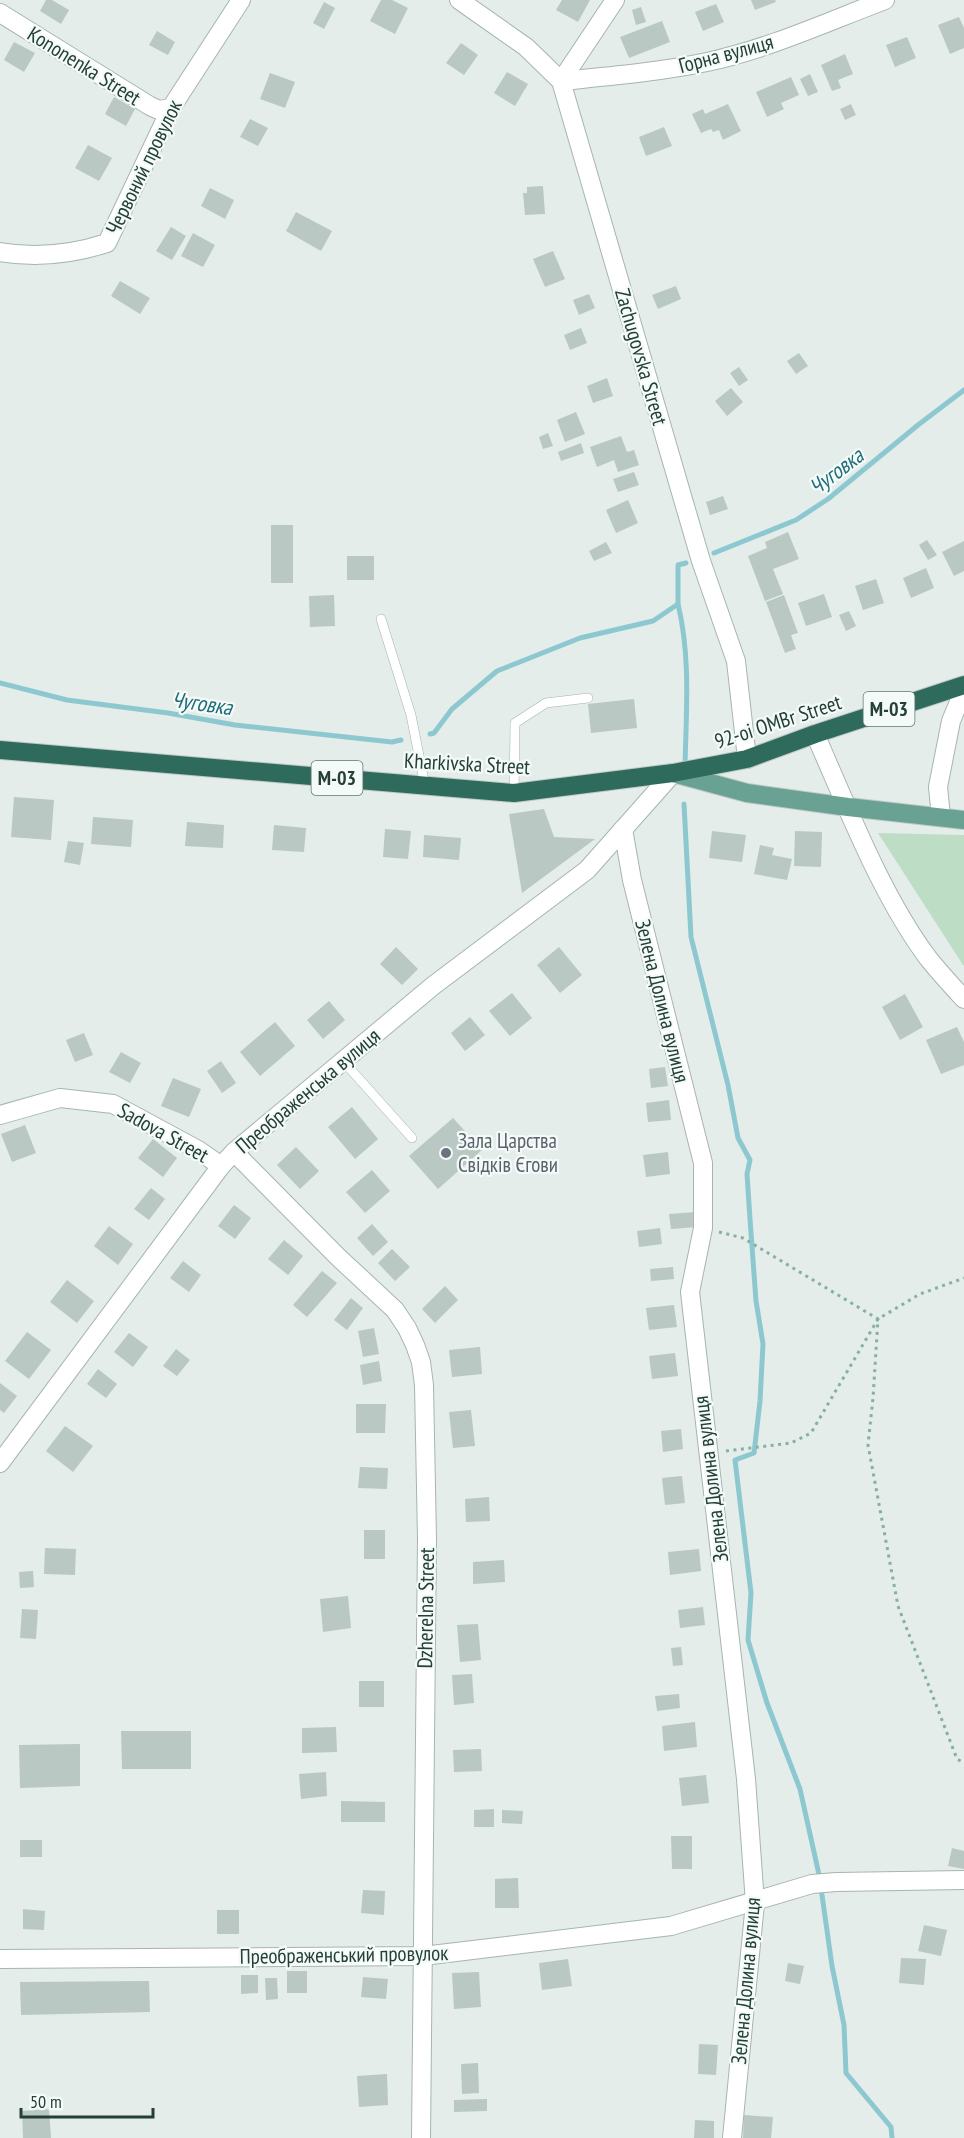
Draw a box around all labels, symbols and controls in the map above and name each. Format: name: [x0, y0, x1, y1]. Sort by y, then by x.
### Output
street label: Kononenka Street: [23, 20, 146, 111]
street label: Горна вулиця: [676, 28, 776, 79]
street label: Червоний провулок: [99, 95, 188, 239]
street label: Zachugovska Street: [609, 285, 674, 428]
water label: Чуговка: [803, 441, 870, 501]
water label: Чуговка: [170, 685, 235, 721]
street label: 92-oi OMBr Street: [711, 688, 845, 755]
road number: М-03: [864, 692, 914, 726]
street label: Kharkivska Street: [403, 747, 531, 780]
road number: М-03: [312, 761, 362, 795]
street label: Зелена Долина вулиця: [629, 916, 696, 1085]
street label: Преображенська вулиця: [230, 1022, 386, 1159]
street label: Sadova Street: [113, 1097, 214, 1169]
place label: Зала Царства Свідків Єгови: [458, 1127, 558, 1178]
marker: Зала Царства Свідків Єгови: [439, 1146, 453, 1160]
street label: Зелена Долина вулиця: [687, 1394, 734, 1564]
street label: Dzherelna Street: [411, 1547, 440, 1669]
street label: Зелена Долина вулиця: [725, 1896, 766, 2065]
street label: Преображенський провулок: [239, 1939, 449, 1970]
scale bar: [21, 2081, 153, 2119]
text: 50 m: [30, 2090, 62, 2113]

